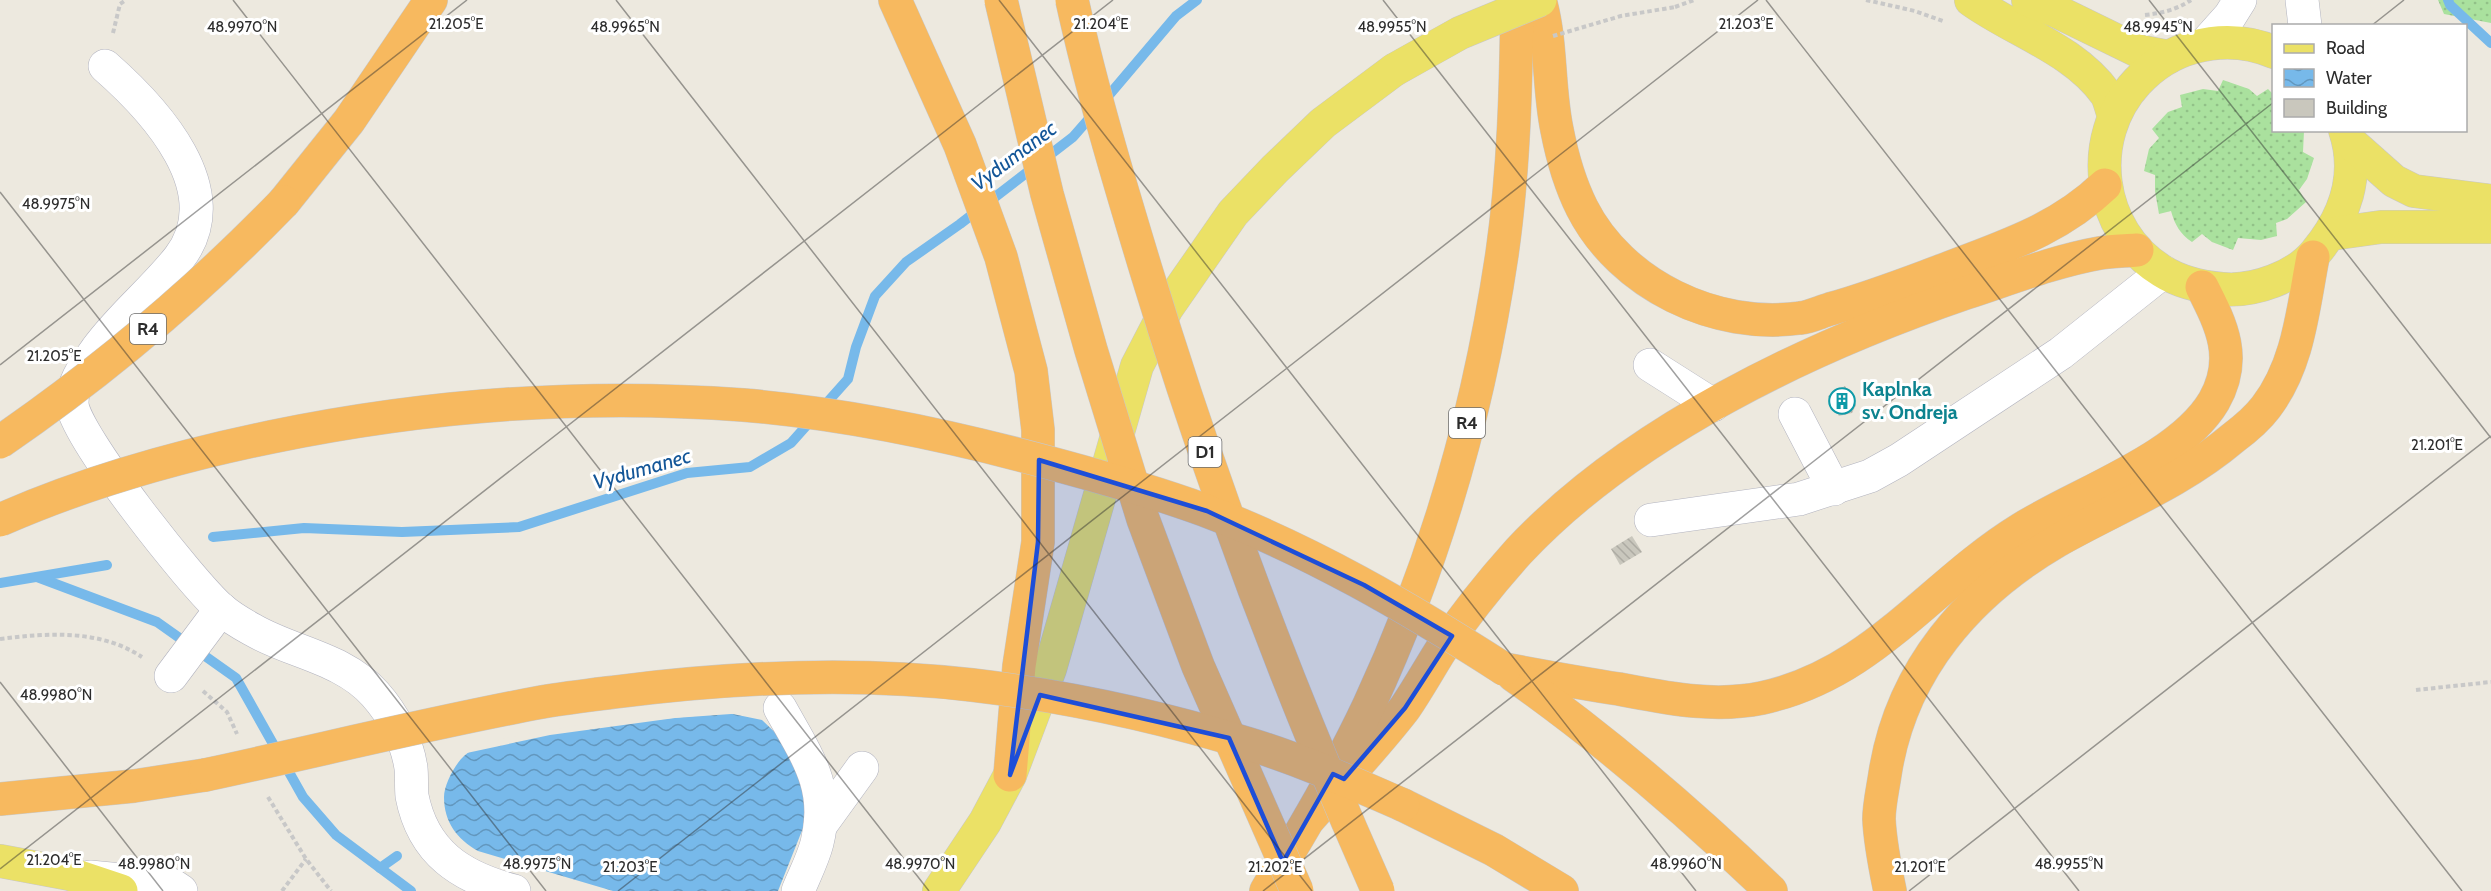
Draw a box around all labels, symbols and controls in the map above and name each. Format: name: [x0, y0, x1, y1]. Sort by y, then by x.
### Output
text: 21.205°E: [429, 15, 484, 33]
text: 21.204°E: [1073, 15, 1129, 33]
text: 21.203°E: [1719, 15, 1774, 33]
text: 48.9970°N: [207, 18, 277, 36]
text: 48.9965°N: [590, 18, 660, 36]
text: 48.9955°N: [1357, 18, 1427, 36]
text: 48.9945°N: [2123, 18, 2193, 36]
legend: [2272, 24, 2467, 132]
text: Road: [2326, 37, 2365, 59]
text: Water: [2326, 67, 2372, 89]
text: Building: [2326, 97, 2388, 119]
water label: Vydumanec: [966, 115, 1062, 196]
text: 48.9975°N: [22, 195, 90, 213]
road number: R4: [130, 314, 166, 344]
text: 21.205°E: [27, 347, 82, 365]
place label: Kaplnka sv. Ondreja: [1862, 377, 1958, 424]
building icon: Kaplnka sv. Ondreja: [1827, 386, 1857, 416]
road number: R4: [1449, 408, 1485, 438]
text: 21.201°E: [2411, 436, 2463, 454]
road number: D1: [1188, 437, 1222, 467]
water label: Vydumanec: [590, 443, 694, 494]
text: 48.9980°N: [20, 686, 92, 704]
text: 21.204°E: [26, 851, 82, 869]
text: 48.9980°N: [118, 855, 190, 873]
text: 48.9975°N: [503, 855, 571, 873]
text: 48.9970°N: [885, 855, 955, 873]
text: 48.9960°N: [1650, 855, 1722, 873]
text: 48.9955°N: [2034, 855, 2104, 873]
text: 21.203°E: [603, 858, 658, 876]
text: 21.202°E: [1248, 858, 1302, 876]
text: 21.201°E: [1894, 858, 1946, 876]

